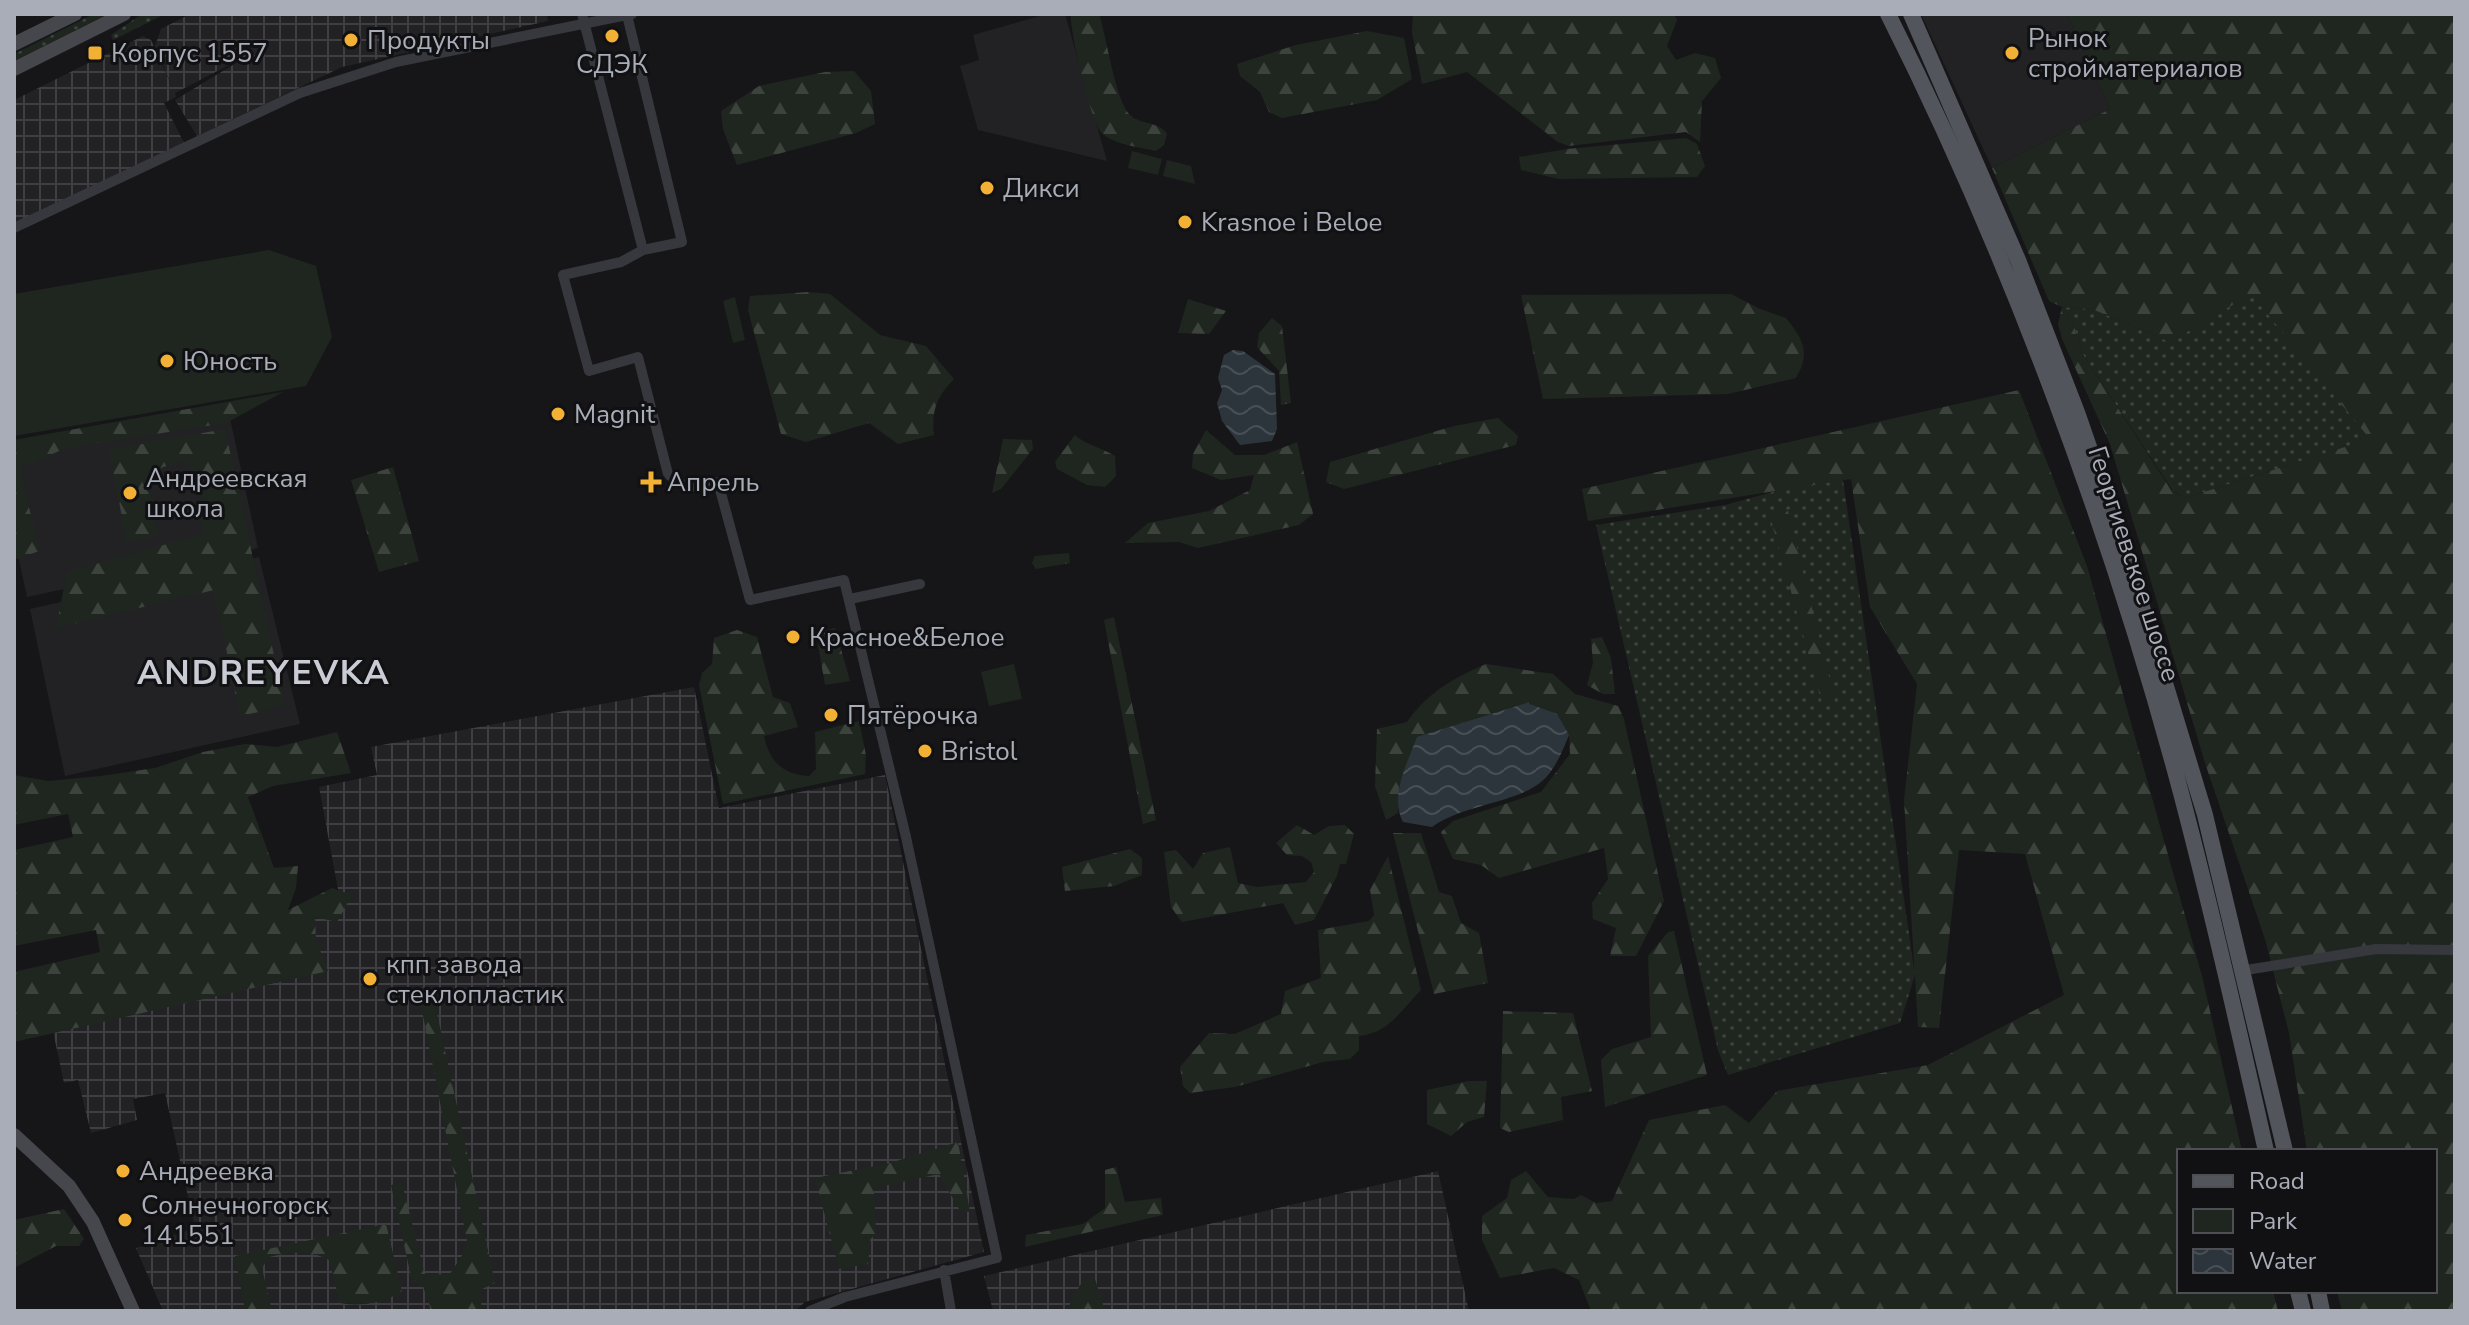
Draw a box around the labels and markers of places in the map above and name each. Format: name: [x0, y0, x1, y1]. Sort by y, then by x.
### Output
place label: Рынок стройматериалов: [2028, 21, 2242, 86]
place label: Продукты: [367, 23, 490, 58]
marker: СДЭК: [603, 27, 621, 45]
marker: Продукты: [342, 31, 360, 49]
place label: Корпус 1557: [111, 36, 268, 71]
marker: Корпус 1557: [86, 44, 104, 62]
marker: Рынок стройматериалов: [2003, 44, 2021, 62]
place label: СДЭК: [576, 47, 648, 82]
place label: Дикси: [1003, 171, 1080, 206]
marker: Дикси: [978, 179, 996, 197]
place label: Krasnoe i Beloe: [1201, 205, 1382, 240]
marker: Krasnoe i Beloe: [1176, 213, 1194, 231]
place label: Юность: [183, 344, 277, 379]
marker: Юность: [158, 352, 176, 370]
place label: Magnit: [574, 397, 656, 432]
marker: Magnit: [549, 405, 567, 423]
place label: Андреевская школа: [146, 461, 307, 526]
place label: Апрель: [667, 465, 760, 500]
marker: Апрель: [642, 473, 660, 491]
marker: Андреевская школа: [121, 484, 139, 502]
place label: Красное&Белое: [809, 620, 1004, 655]
marker: Красное&Белое: [784, 628, 802, 646]
place label: Пятёрочка: [847, 698, 978, 733]
marker: Пятёрочка: [822, 706, 840, 724]
place label: Bristol: [941, 734, 1018, 769]
marker: Bristol: [916, 742, 934, 760]
place label: кпп завода стеклопластик: [386, 947, 564, 1012]
marker: кпп завода стеклопластик: [361, 970, 379, 988]
place label: Андреевка: [139, 1154, 274, 1189]
marker: Андреевка: [114, 1162, 132, 1180]
place label: Солнечногорск 141551: [141, 1188, 329, 1253]
marker: Солнечногорск 141551: [116, 1211, 134, 1229]

